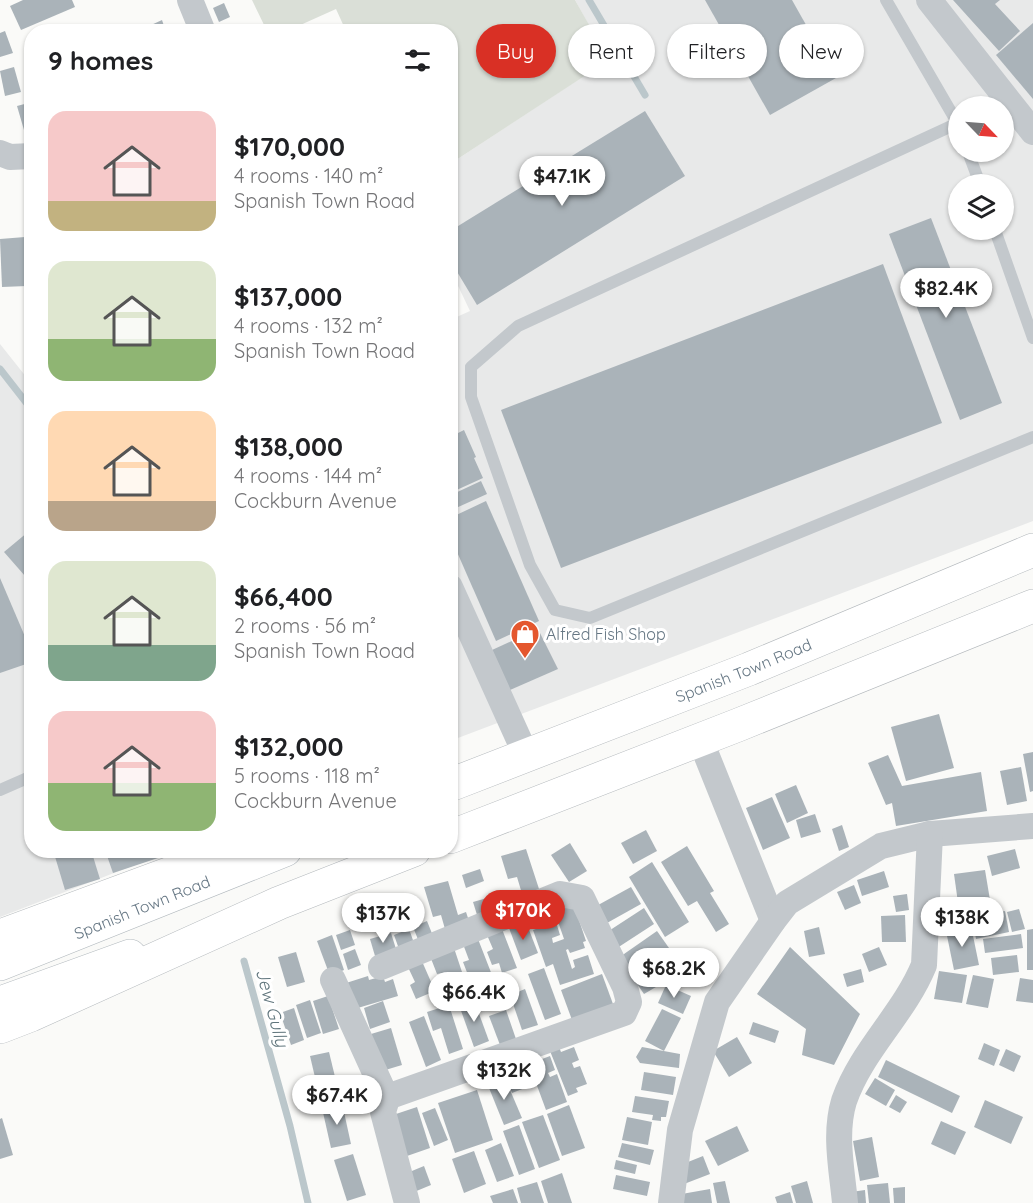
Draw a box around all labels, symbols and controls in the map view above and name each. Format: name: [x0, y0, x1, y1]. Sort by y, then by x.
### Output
chip: Buy: [476, 24, 556, 78]
chip: Rent: [568, 24, 655, 78]
chip: Filters: [667, 24, 767, 78]
chip: New: [779, 24, 864, 78]
text: 9 homes: [48, 44, 153, 77]
icon: filters: [401, 44, 434, 77]
north arrow: [948, 96, 1014, 162]
map controls: [948, 96, 1014, 240]
text: $170,000: [234, 130, 345, 163]
icon: home: [96, 135, 168, 207]
pin: $47.1K: [513, 156, 611, 207]
text: 4 rooms · 140 m²: [234, 163, 383, 188]
text: $47.1K: [533, 163, 591, 188]
button: layers: [948, 174, 1014, 240]
text: Spanish Town Road: [234, 188, 415, 213]
pin: $82.4K: [897, 268, 995, 319]
text: $82.4K: [914, 275, 978, 300]
text: $137,000: [234, 280, 342, 313]
icon: home: [96, 285, 168, 357]
text: 4 rooms · 132 m²: [234, 313, 383, 338]
text: Spanish Town Road: [234, 338, 415, 363]
text: $138,000: [234, 430, 343, 463]
icon: home: [96, 435, 168, 507]
text: 4 rooms · 144 m²: [234, 463, 382, 488]
text: Cockburn Avenue: [234, 488, 397, 513]
text: $66,400: [234, 580, 333, 613]
icon: home: [96, 585, 168, 657]
text: 2 rooms · 56 m²: [234, 613, 376, 638]
shop icon: Alfred Fish Shop: [509, 618, 541, 660]
place label: Alfred Fish Shop: [546, 624, 666, 644]
street label: Spanish Town Road: [673, 634, 814, 707]
text: Spanish Town Road: [234, 638, 415, 663]
text: $132,000: [234, 730, 343, 763]
icon: home: [96, 735, 168, 807]
text: 5 rooms · 118 m²: [234, 763, 380, 788]
text: Cockburn Avenue: [234, 788, 397, 813]
street label: Spanish Town Road: [71, 871, 213, 943]
pin: $170K: [481, 890, 565, 941]
pin: $137K: [341, 893, 425, 944]
text: $170K: [495, 897, 551, 922]
pin: $138K: [920, 897, 1004, 948]
text: $137K: [356, 900, 410, 925]
text: $138K: [935, 904, 989, 929]
pin: $68.2K: [625, 948, 723, 999]
text: $68.2K: [642, 955, 706, 980]
water label: Jew Gully: [251, 966, 294, 1051]
pin: $66.4K: [425, 972, 523, 1023]
text: $66.4K: [442, 979, 506, 1004]
pin: $132K: [462, 1050, 546, 1101]
text: $132K: [477, 1057, 531, 1082]
pin: $67.4K: [288, 1075, 386, 1126]
text: $67.4K: [306, 1082, 368, 1107]

